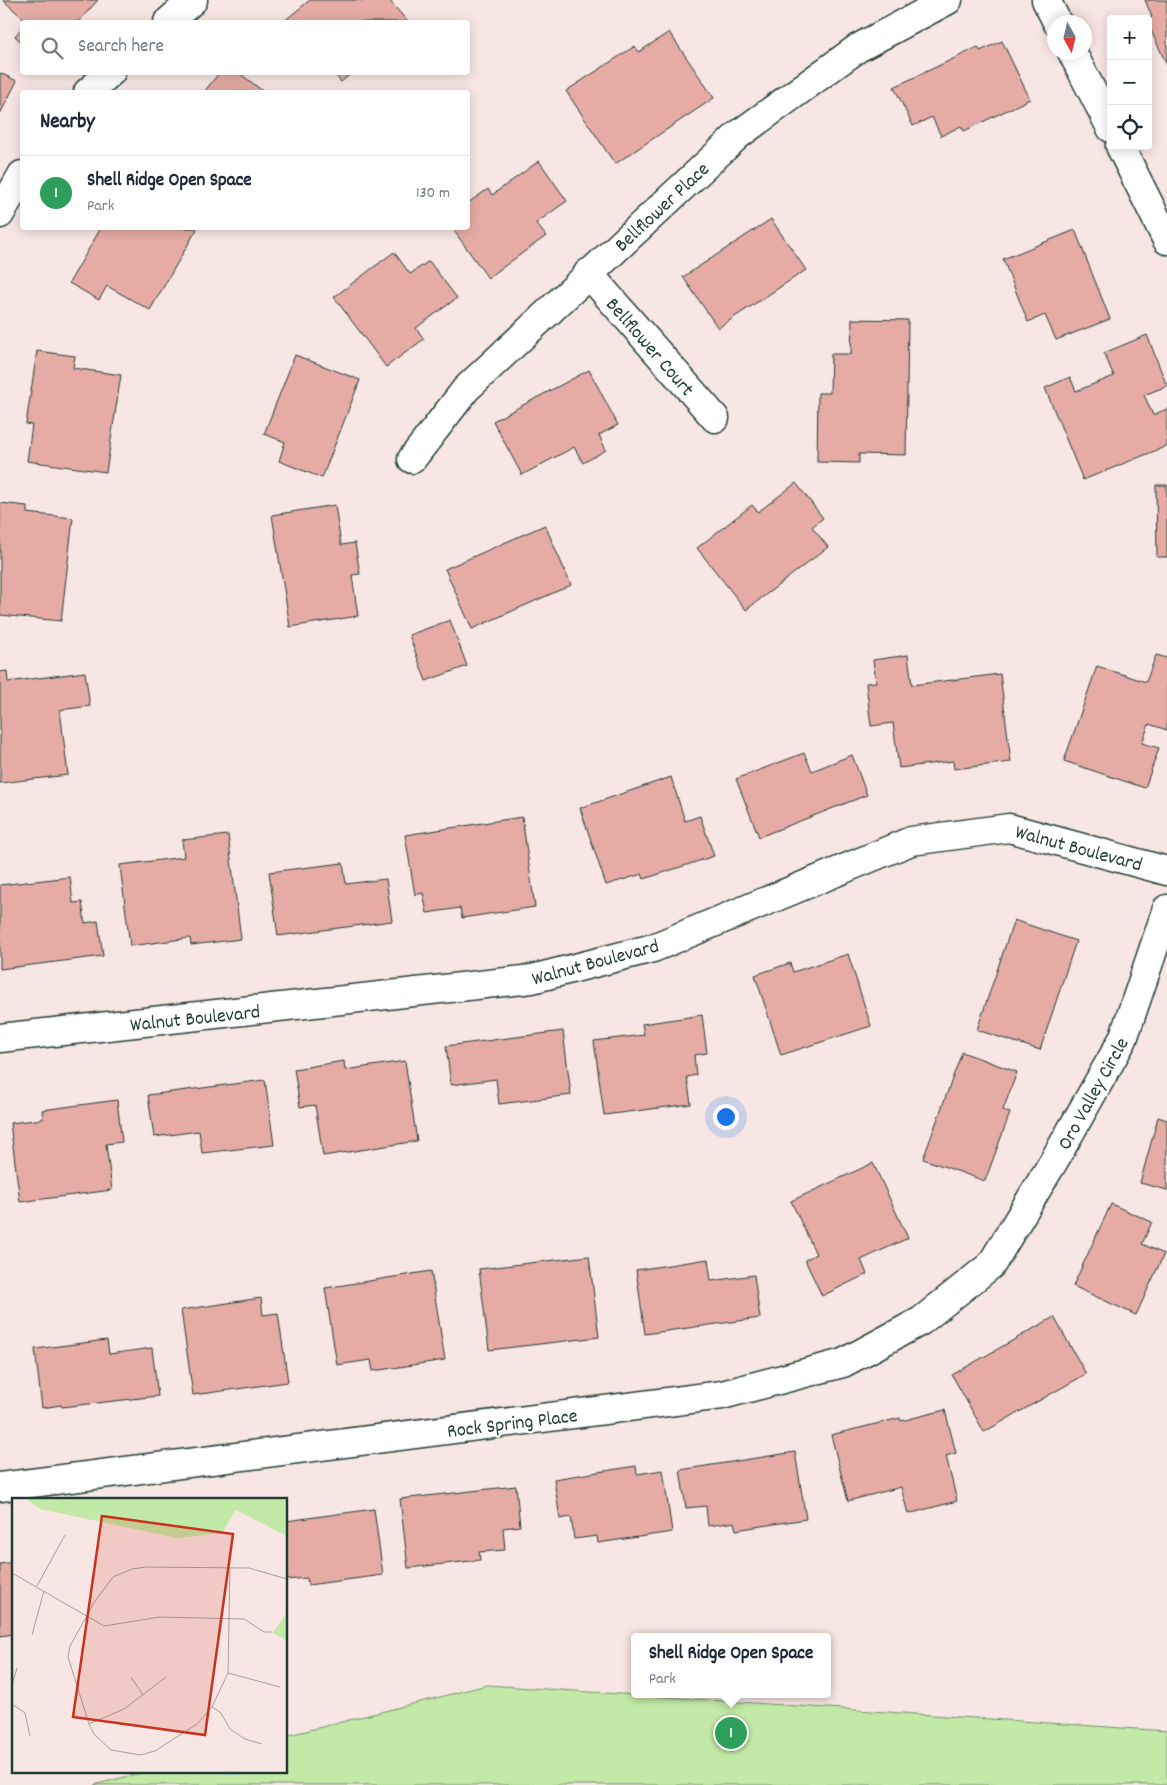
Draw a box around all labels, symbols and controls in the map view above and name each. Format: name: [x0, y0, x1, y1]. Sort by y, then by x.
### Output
north arrow: [1047, 15, 1092, 60]
map controls: [1107, 15, 1152, 150]
button: +: [1107, 15, 1152, 60]
search box: [20, 20, 470, 75]
icon: search: [38, 34, 66, 62]
text: Search here: [78, 34, 164, 61]
button: −: [1107, 60, 1152, 105]
button: locate: [1107, 105, 1152, 150]
text: Nearby: [40, 108, 95, 138]
street label: Bellflower Place: [609, 157, 717, 259]
text: Shell Ridge Open Space: [87, 168, 252, 195]
text: 1: [54, 182, 58, 205]
text: 130 m: [416, 182, 450, 205]
text: Park: [87, 195, 114, 218]
street label: Bellflower Court: [598, 293, 700, 403]
street label: Walnut Boulevard: [1012, 819, 1145, 880]
street label: Walnut Boulevard: [529, 933, 662, 994]
street label: Walnut Boulevard: [129, 999, 262, 1041]
street label: Oro Valley Circle: [1052, 1033, 1137, 1156]
your location: [713, 1104, 739, 1130]
street label: Rock Spring Place: [446, 1403, 579, 1447]
inset map: [12, 1498, 288, 1772]
popup: [631, 1633, 831, 1698]
text: Shell Ridge Open Space: [649, 1641, 813, 1668]
text: Park: [649, 1668, 676, 1691]
pin: 1: [715, 1714, 747, 1752]

